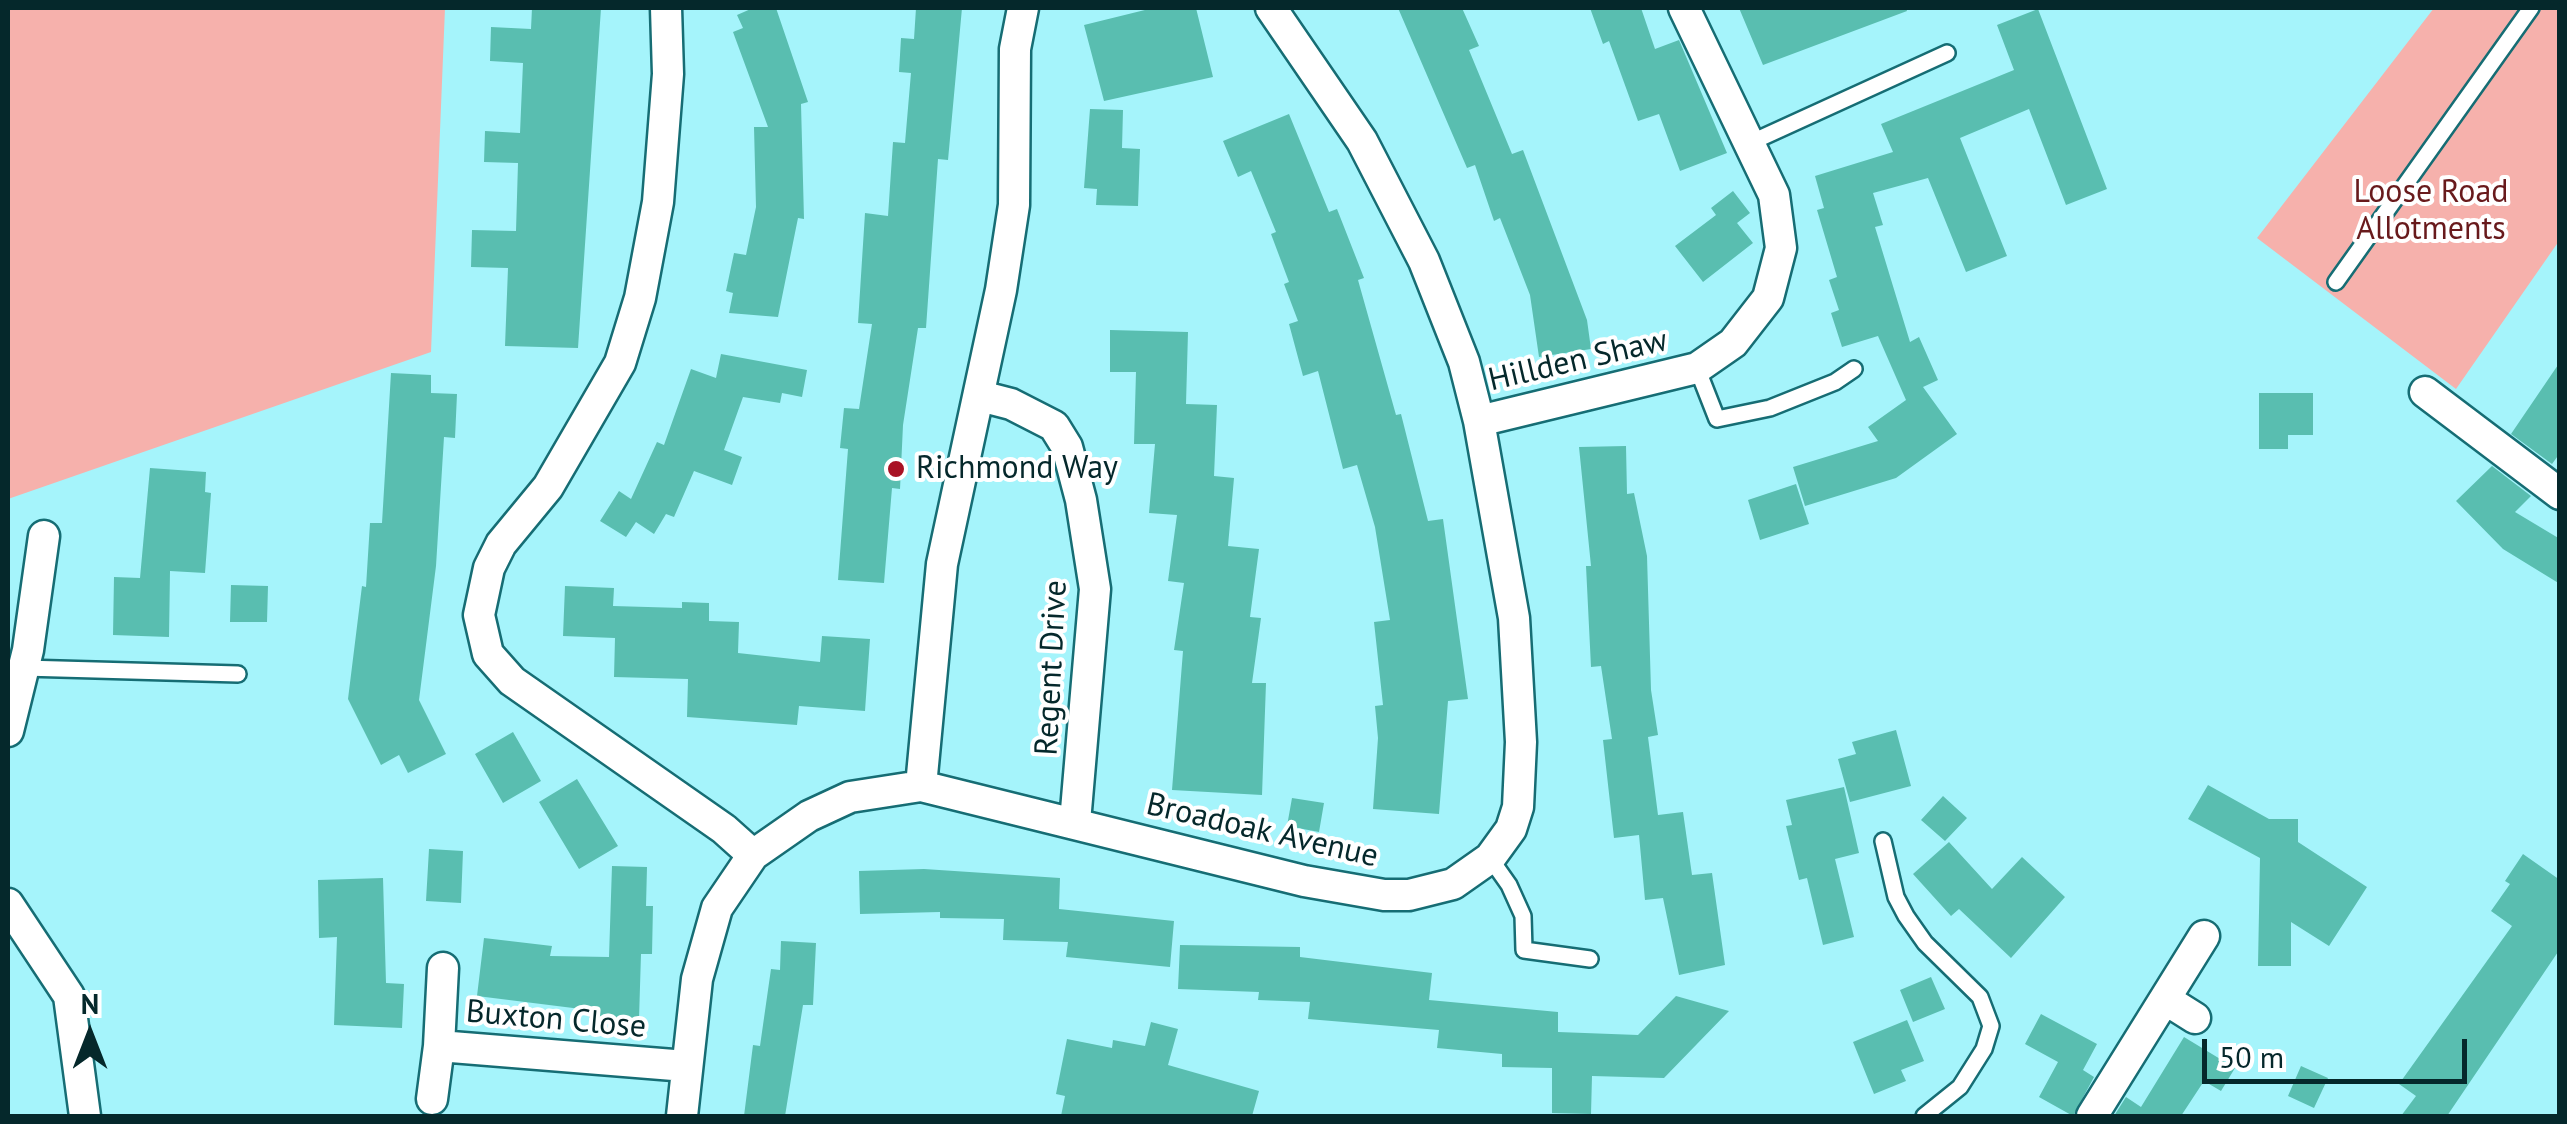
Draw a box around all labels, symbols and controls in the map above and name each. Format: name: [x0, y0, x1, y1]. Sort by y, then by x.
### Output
park label: Loose Road Allotments: [2354, 174, 2508, 249]
street label: Hillden Shaw: [1485, 322, 1671, 400]
place label: Richmond Way: [916, 450, 1118, 488]
marker: Richmond Way: [885, 458, 907, 480]
street label: Regent Drive: [1028, 579, 1076, 757]
street label: Broadoak Avenue: [1142, 786, 1382, 876]
north arrow: [40, 984, 140, 1084]
text: N: [81, 985, 99, 1022]
street label: Buxton Close: [464, 993, 648, 1047]
scale bar: [2207, 1019, 2472, 1081]
text: 50 m: [2219, 1037, 2284, 1076]

